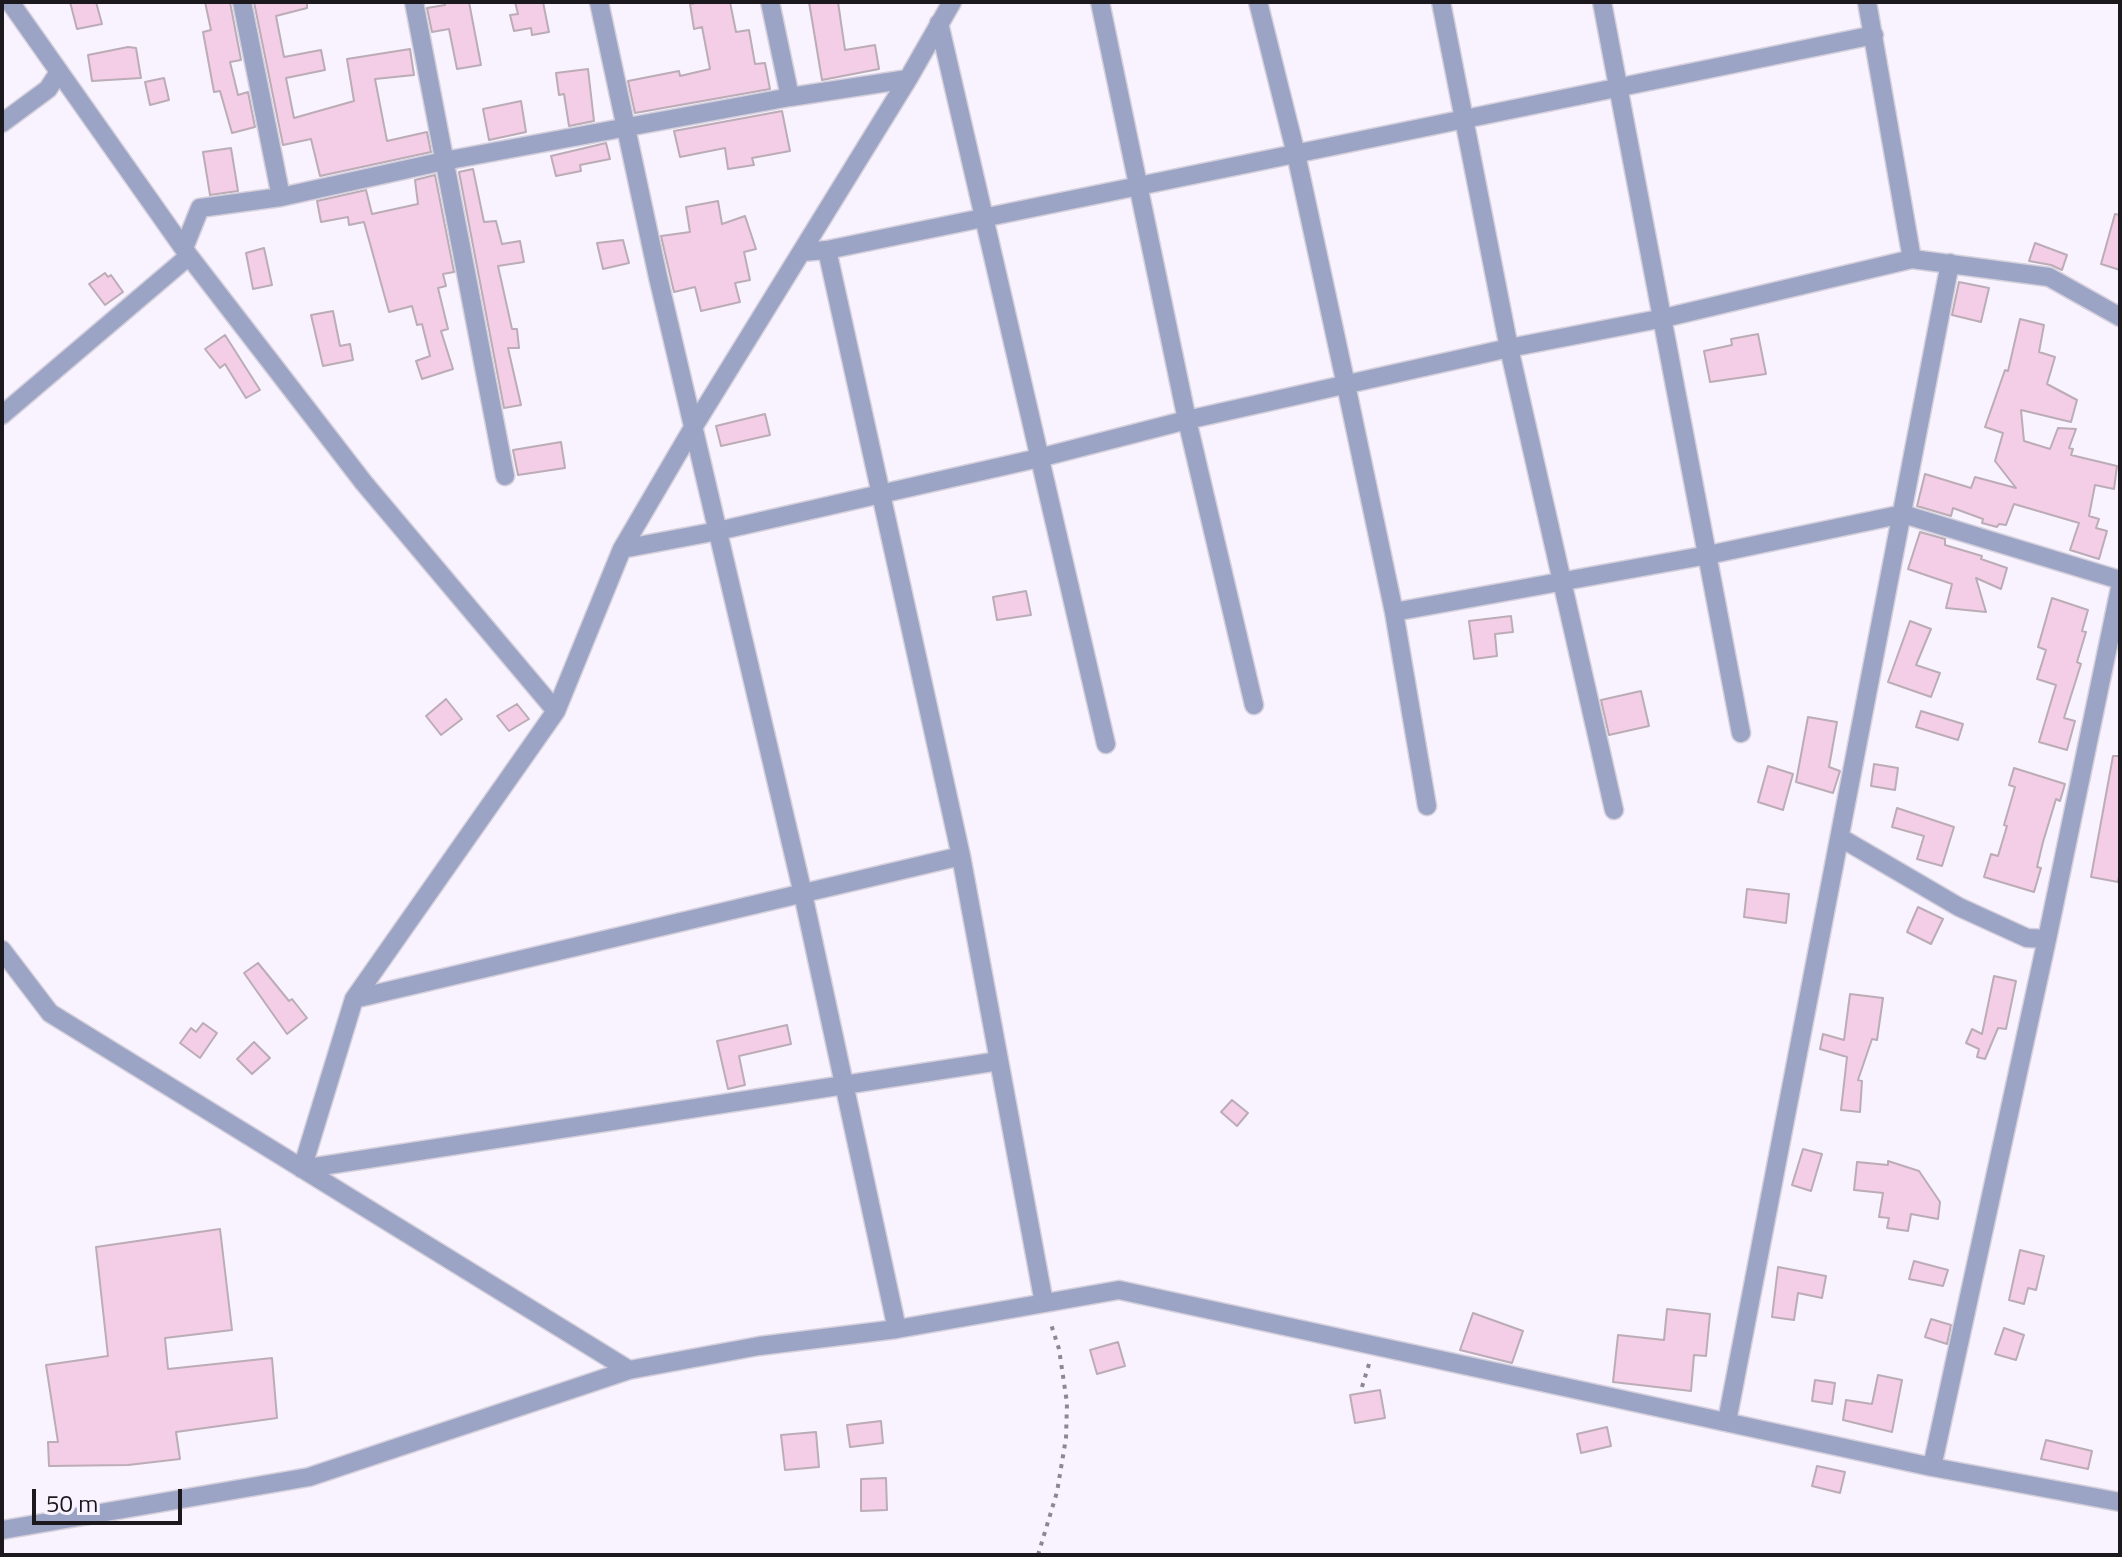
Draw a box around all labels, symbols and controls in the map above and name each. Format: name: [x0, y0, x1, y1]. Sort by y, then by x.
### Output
scale bar: [36, 1473, 186, 1523]
text: 50 m: [46, 1485, 98, 1521]

